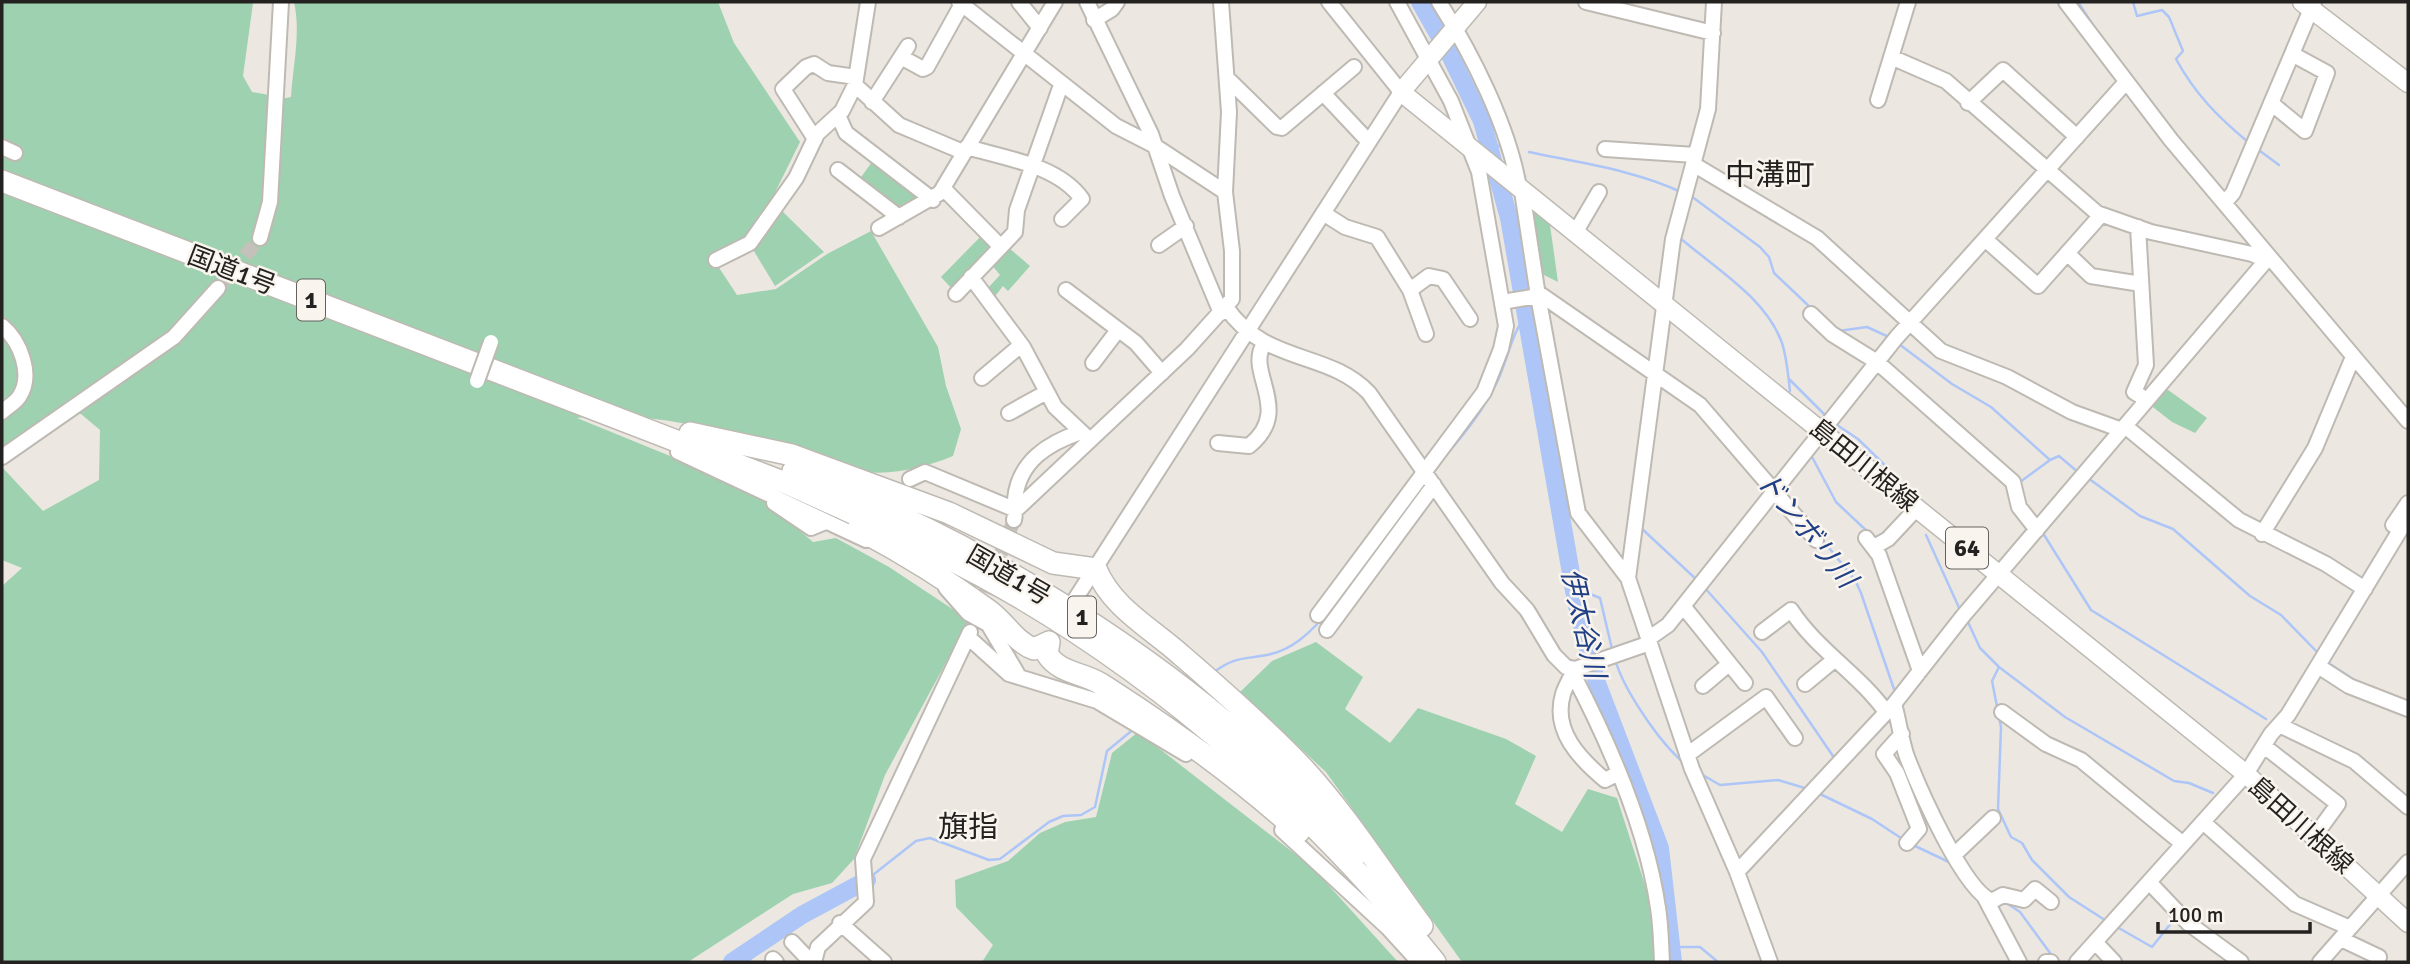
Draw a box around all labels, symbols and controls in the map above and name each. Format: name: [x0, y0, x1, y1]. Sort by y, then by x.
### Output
district label: 中溝町: [1725, 157, 1815, 194]
street label: 国道1号: [183, 240, 280, 302]
road number: 1: [297, 279, 325, 320]
street label: 島田川根線: [1803, 412, 1924, 519]
water label: ドンボリ川: [1749, 465, 1865, 597]
road number: 64: [1946, 528, 1988, 568]
street label: 国道1号: [961, 539, 1056, 613]
water label: 伊太谷川: [1554, 565, 1613, 685]
road number: 1: [1068, 596, 1096, 638]
street label: 島田川根線: [2241, 770, 2359, 881]
district label: 旗指: [938, 809, 998, 846]
scale bar: [2158, 890, 2310, 934]
text: 100 m: [2168, 902, 2223, 928]

